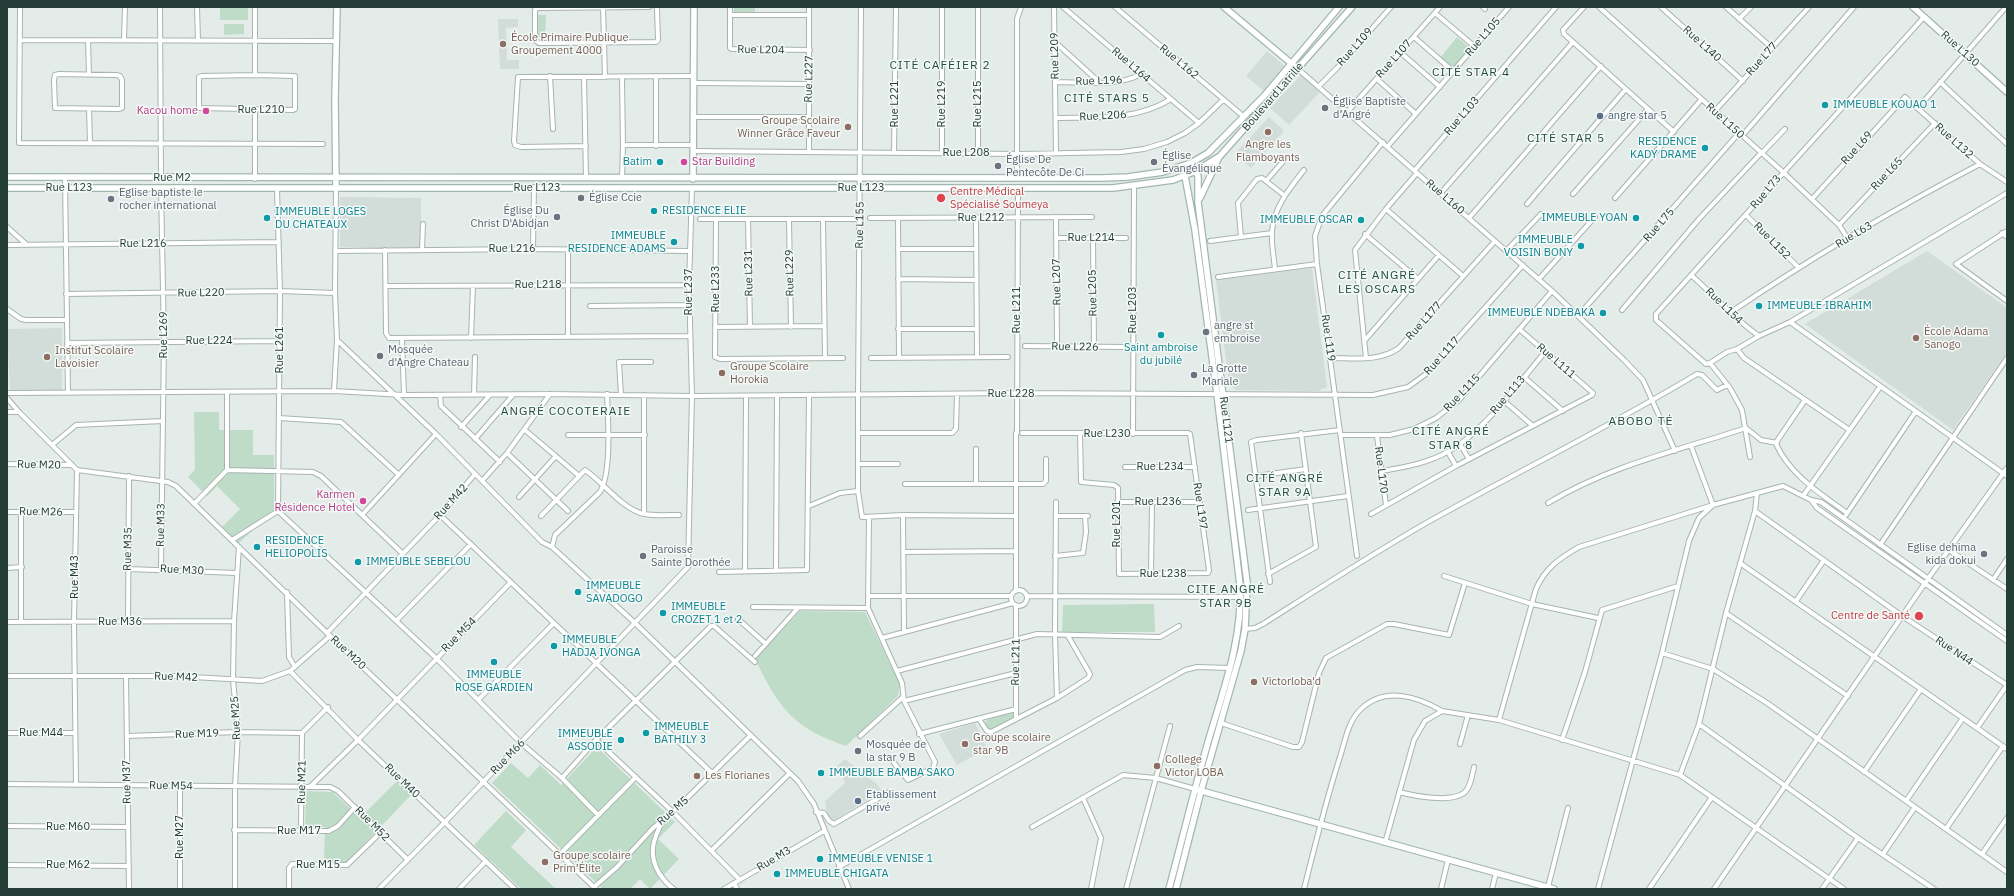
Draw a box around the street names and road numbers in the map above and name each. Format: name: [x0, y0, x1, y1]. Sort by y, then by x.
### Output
street label: Rue L105: [1463, 15, 1503, 59]
street label: Rue L140: [1680, 23, 1724, 65]
street label: Rue L109: [1334, 25, 1376, 69]
street label: Rue L130: [1938, 28, 1982, 70]
street label: Rue L209: [1048, 32, 1062, 80]
street label: Rue L107: [1373, 37, 1415, 81]
street label: Rue L77: [1744, 39, 1780, 79]
street label: Rue L162: [1157, 42, 1201, 82]
street label: Rue L204: [737, 43, 785, 57]
street label: Rue L164: [1109, 45, 1153, 85]
street label: Rue L227: [802, 55, 816, 103]
street label: Boulevard Latrille: [1240, 60, 1306, 134]
street label: Rue L196: [1075, 74, 1123, 88]
street label: Rue L221: [888, 80, 902, 128]
street label: Rue L219: [935, 80, 949, 128]
street label: Rue L215: [971, 80, 985, 128]
street label: Rue L103: [1442, 94, 1482, 138]
street label: Rue L150: [1703, 100, 1747, 142]
street label: Rue L210: [237, 103, 285, 117]
street label: Rue L206: [1079, 108, 1127, 124]
street label: Rue L132: [1932, 120, 1976, 162]
street label: Rue L69: [1839, 128, 1875, 168]
street label: Rue L208: [942, 146, 990, 160]
street label: Rue L65: [1868, 155, 1906, 193]
street label: Rue M2: [153, 171, 191, 185]
street label: Rue L73: [1748, 172, 1784, 212]
street label: Rue L160: [1423, 177, 1467, 217]
street label: Rue L123: [45, 181, 93, 195]
street label: Rue L123: [513, 181, 561, 195]
street label: Rue L123: [837, 181, 885, 195]
street label: Rue L155: [853, 201, 867, 249]
street label: Rue L75: [1641, 205, 1677, 245]
street label: Rue L212: [957, 211, 1005, 225]
street label: Rue L63: [1833, 219, 1875, 251]
street label: Rue L152: [1751, 220, 1793, 262]
street label: Rue L214: [1067, 231, 1115, 245]
street label: Rue L216: [119, 237, 167, 251]
street label: Rue L216: [488, 242, 536, 256]
street label: Rue L231: [742, 249, 756, 297]
street label: Rue L229: [783, 249, 797, 297]
street label: Rue L207: [1050, 258, 1064, 306]
street label: Rue L233: [709, 265, 723, 313]
street label: Rue L237: [682, 268, 696, 316]
street label: Rue L205: [1086, 269, 1100, 317]
street label: Rue L218: [514, 278, 562, 292]
street label: Rue L154: [1702, 285, 1746, 327]
street label: Rue L220: [177, 286, 225, 300]
street label: Rue L211: [1010, 286, 1024, 334]
street label: Rue L203: [1126, 286, 1140, 334]
street label: Rue L177: [1403, 299, 1445, 343]
street label: Rue L269: [157, 311, 171, 359]
street label: Rue L119: [1318, 314, 1338, 362]
street label: Rue L261: [273, 326, 287, 374]
street label: Rue L224: [185, 334, 233, 348]
street label: Rue L117: [1421, 334, 1463, 378]
street label: Rue L226: [1051, 340, 1099, 354]
street label: Rue L111: [1534, 341, 1578, 381]
street label: Rue L115: [1441, 371, 1483, 415]
street label: Rue L113: [1488, 373, 1528, 417]
street label: Rue L228: [987, 387, 1035, 401]
street label: Rue L121: [1217, 396, 1235, 444]
street label: Rue L230: [1083, 427, 1131, 441]
street label: Rue L170: [1372, 446, 1390, 494]
street label: Rue M20: [17, 458, 61, 472]
street label: Rue L234: [1136, 460, 1184, 474]
street label: Rue M42: [431, 481, 471, 523]
street label: Rue L197: [1190, 482, 1210, 530]
street label: Rue L236: [1134, 495, 1182, 509]
street label: Rue L201: [1110, 500, 1124, 548]
street label: Rue M33: [154, 503, 168, 547]
street label: Rue M26: [19, 505, 63, 519]
street label: Rue M35: [121, 527, 135, 571]
street label: Rue M43: [68, 555, 82, 599]
street label: Rue M30: [160, 562, 204, 578]
street label: Rue L238: [1139, 567, 1187, 581]
street label: Rue M36: [98, 615, 142, 629]
street label: Rue M54: [439, 615, 479, 655]
street label: Rue M20: [327, 633, 369, 673]
street label: Rue N44: [1933, 634, 1975, 668]
street label: Rue L211: [1009, 638, 1023, 686]
street label: Rue M42: [154, 670, 198, 684]
street label: Rue M25: [228, 696, 244, 740]
street label: Rue M44: [19, 726, 63, 740]
street label: Rue M19: [175, 727, 219, 741]
street label: Rue M66: [488, 737, 528, 777]
street label: Rue M37: [120, 760, 134, 804]
street label: Rue M21: [295, 760, 309, 804]
street label: Rue M40: [382, 761, 422, 801]
street label: Rue M54: [149, 779, 193, 793]
street label: Rue M5: [655, 794, 691, 828]
street label: Rue M52: [352, 804, 392, 844]
street label: Rue M27: [173, 815, 187, 859]
street label: Rue M60: [46, 820, 90, 834]
street label: Rue M17: [277, 824, 321, 838]
street label: Rue M3: [755, 844, 793, 874]
street label: Rue M62: [46, 858, 90, 872]
street label: Rue M15: [296, 858, 340, 872]

